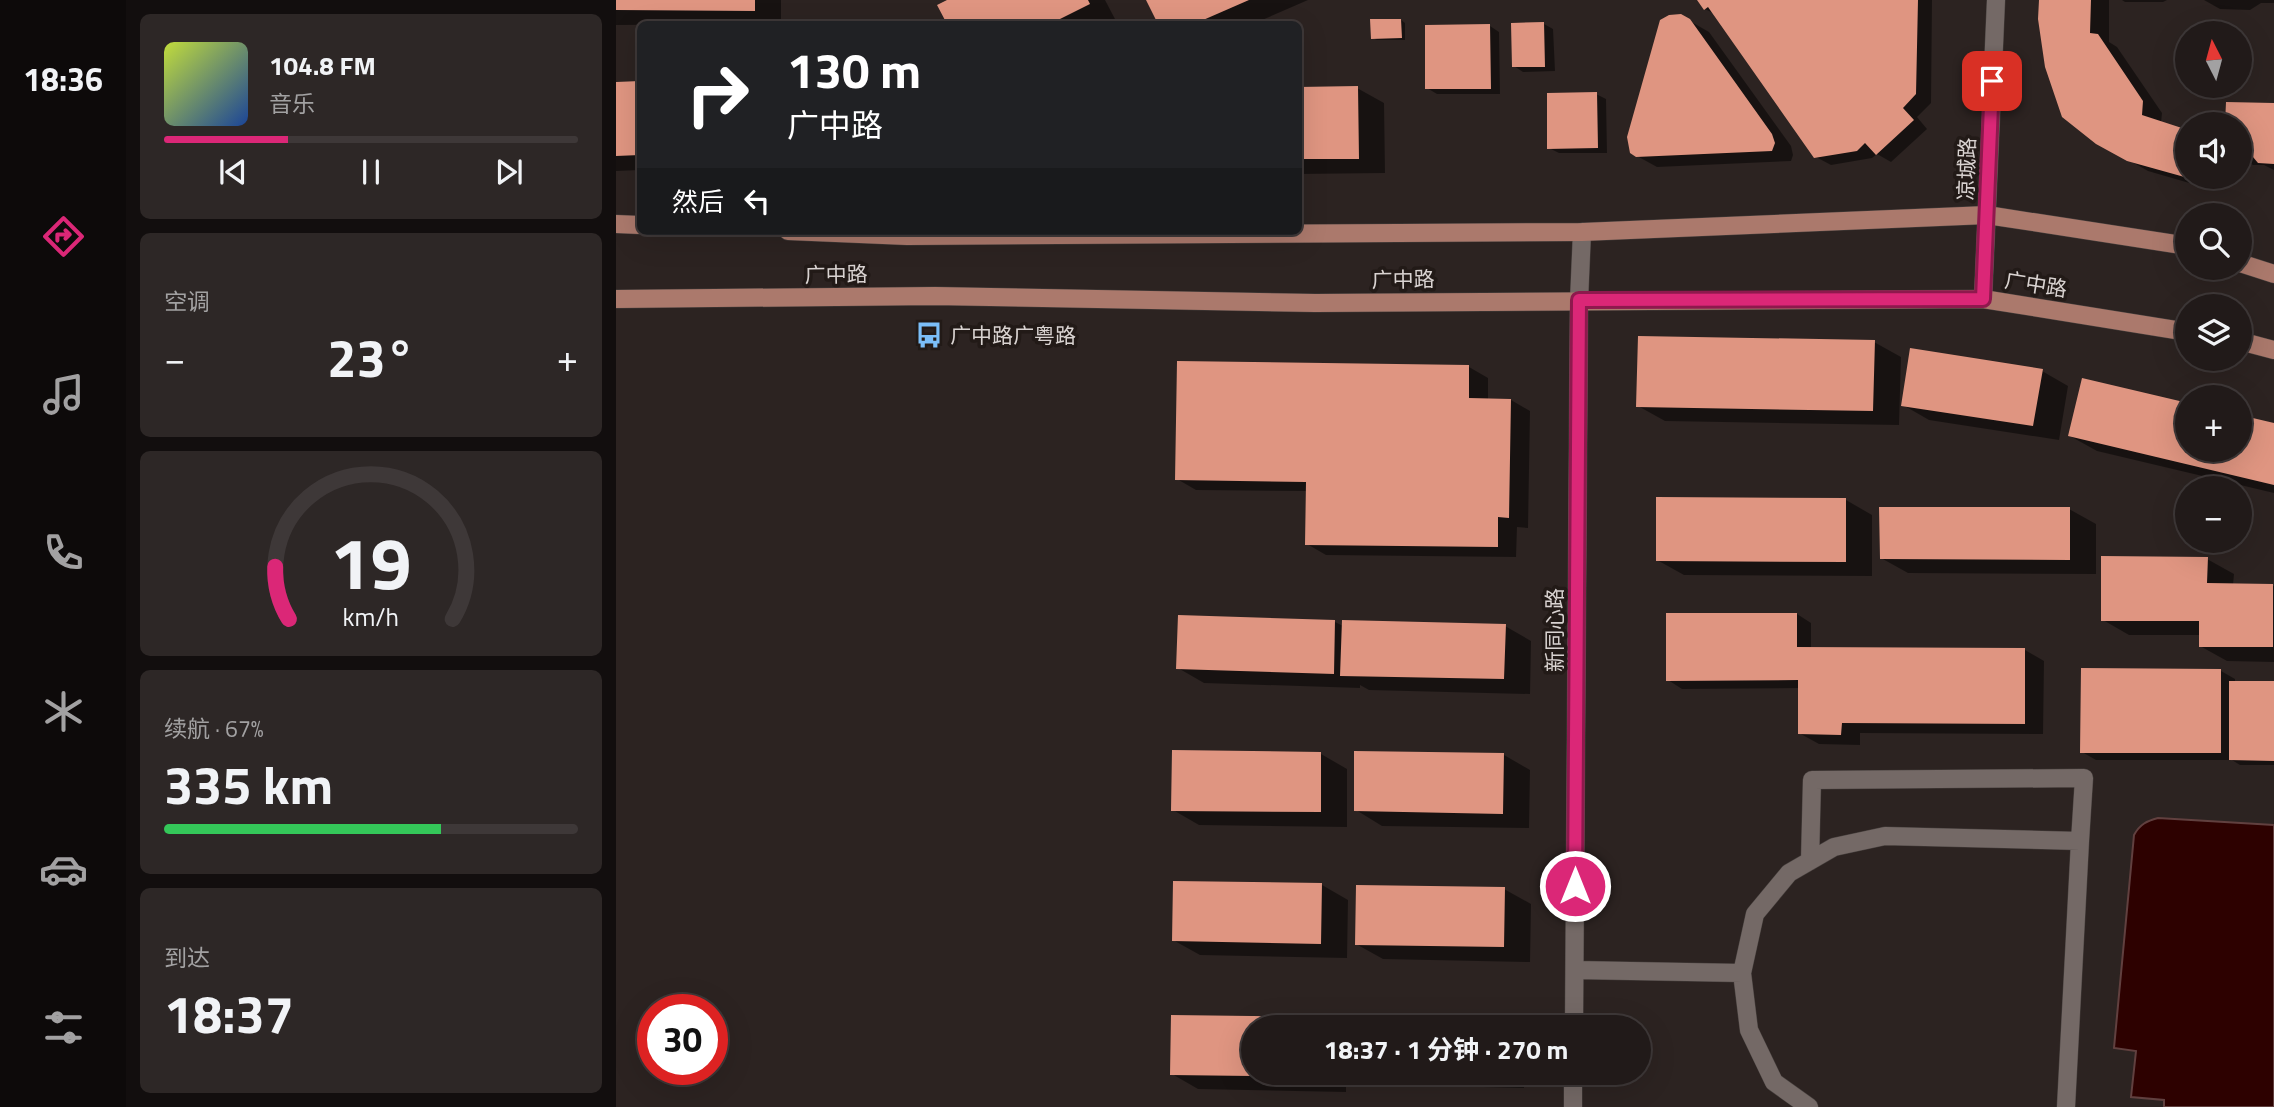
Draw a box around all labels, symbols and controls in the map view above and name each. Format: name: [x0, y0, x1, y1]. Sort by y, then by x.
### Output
north arrow: [2175, 21, 2252, 98]
map controls: [2175, 21, 2252, 553]
text: 130 m: [787, 32, 921, 107]
text: 104.8 FM: [269, 46, 376, 85]
icon: right: [672, 49, 763, 140]
pin: [1962, 51, 2022, 111]
text: 18:36: [23, 55, 103, 103]
icon: arrive: [1973, 62, 2011, 100]
text: 音乐: [269, 86, 315, 121]
text: 广中路: [787, 101, 883, 149]
button: sound: [2175, 112, 2252, 189]
street label: 凉城路: [1949, 137, 1983, 201]
icon: previous: [214, 153, 252, 191]
icon: pause: [352, 153, 390, 191]
icon: next: [490, 153, 528, 191]
text: 然后: [672, 182, 724, 221]
icon: left: [738, 182, 776, 220]
button: search: [2175, 203, 2252, 280]
icon: directions: [39, 212, 88, 261]
street label: 广中路: [804, 257, 868, 291]
street label: 广中路: [1371, 262, 1435, 296]
street label: 广中路: [2002, 263, 2070, 305]
text: 空调: [164, 284, 210, 319]
button: layers: [2175, 294, 2252, 371]
text: 23°: [327, 318, 415, 397]
place label: 广中路广粤路: [950, 319, 1076, 351]
bus stop icon: 广中路广粤路: [914, 320, 944, 350]
text: −: [164, 329, 185, 387]
text: +: [557, 329, 578, 387]
icon: music: [39, 370, 88, 419]
button: +: [2175, 385, 2252, 462]
button: −: [2175, 476, 2252, 553]
text: 19: [330, 508, 412, 618]
icon: phone: [39, 528, 88, 577]
street label: 新同心路: [1538, 588, 1570, 672]
text: km/h: [343, 598, 399, 636]
icon: climate: [39, 687, 88, 736]
text: 续航 · 67%: [164, 711, 264, 746]
text: 335 km: [164, 745, 333, 824]
icon: car: [39, 845, 88, 894]
position arrow: [1538, 849, 1612, 923]
text: 到达: [164, 940, 210, 975]
text: 18:37: [164, 974, 294, 1053]
speed limit sign: 30: [637, 994, 728, 1085]
icon: filters: [39, 1003, 88, 1052]
text: 18:37 · 1 分钟 · 270 m: [1324, 1030, 1568, 1069]

